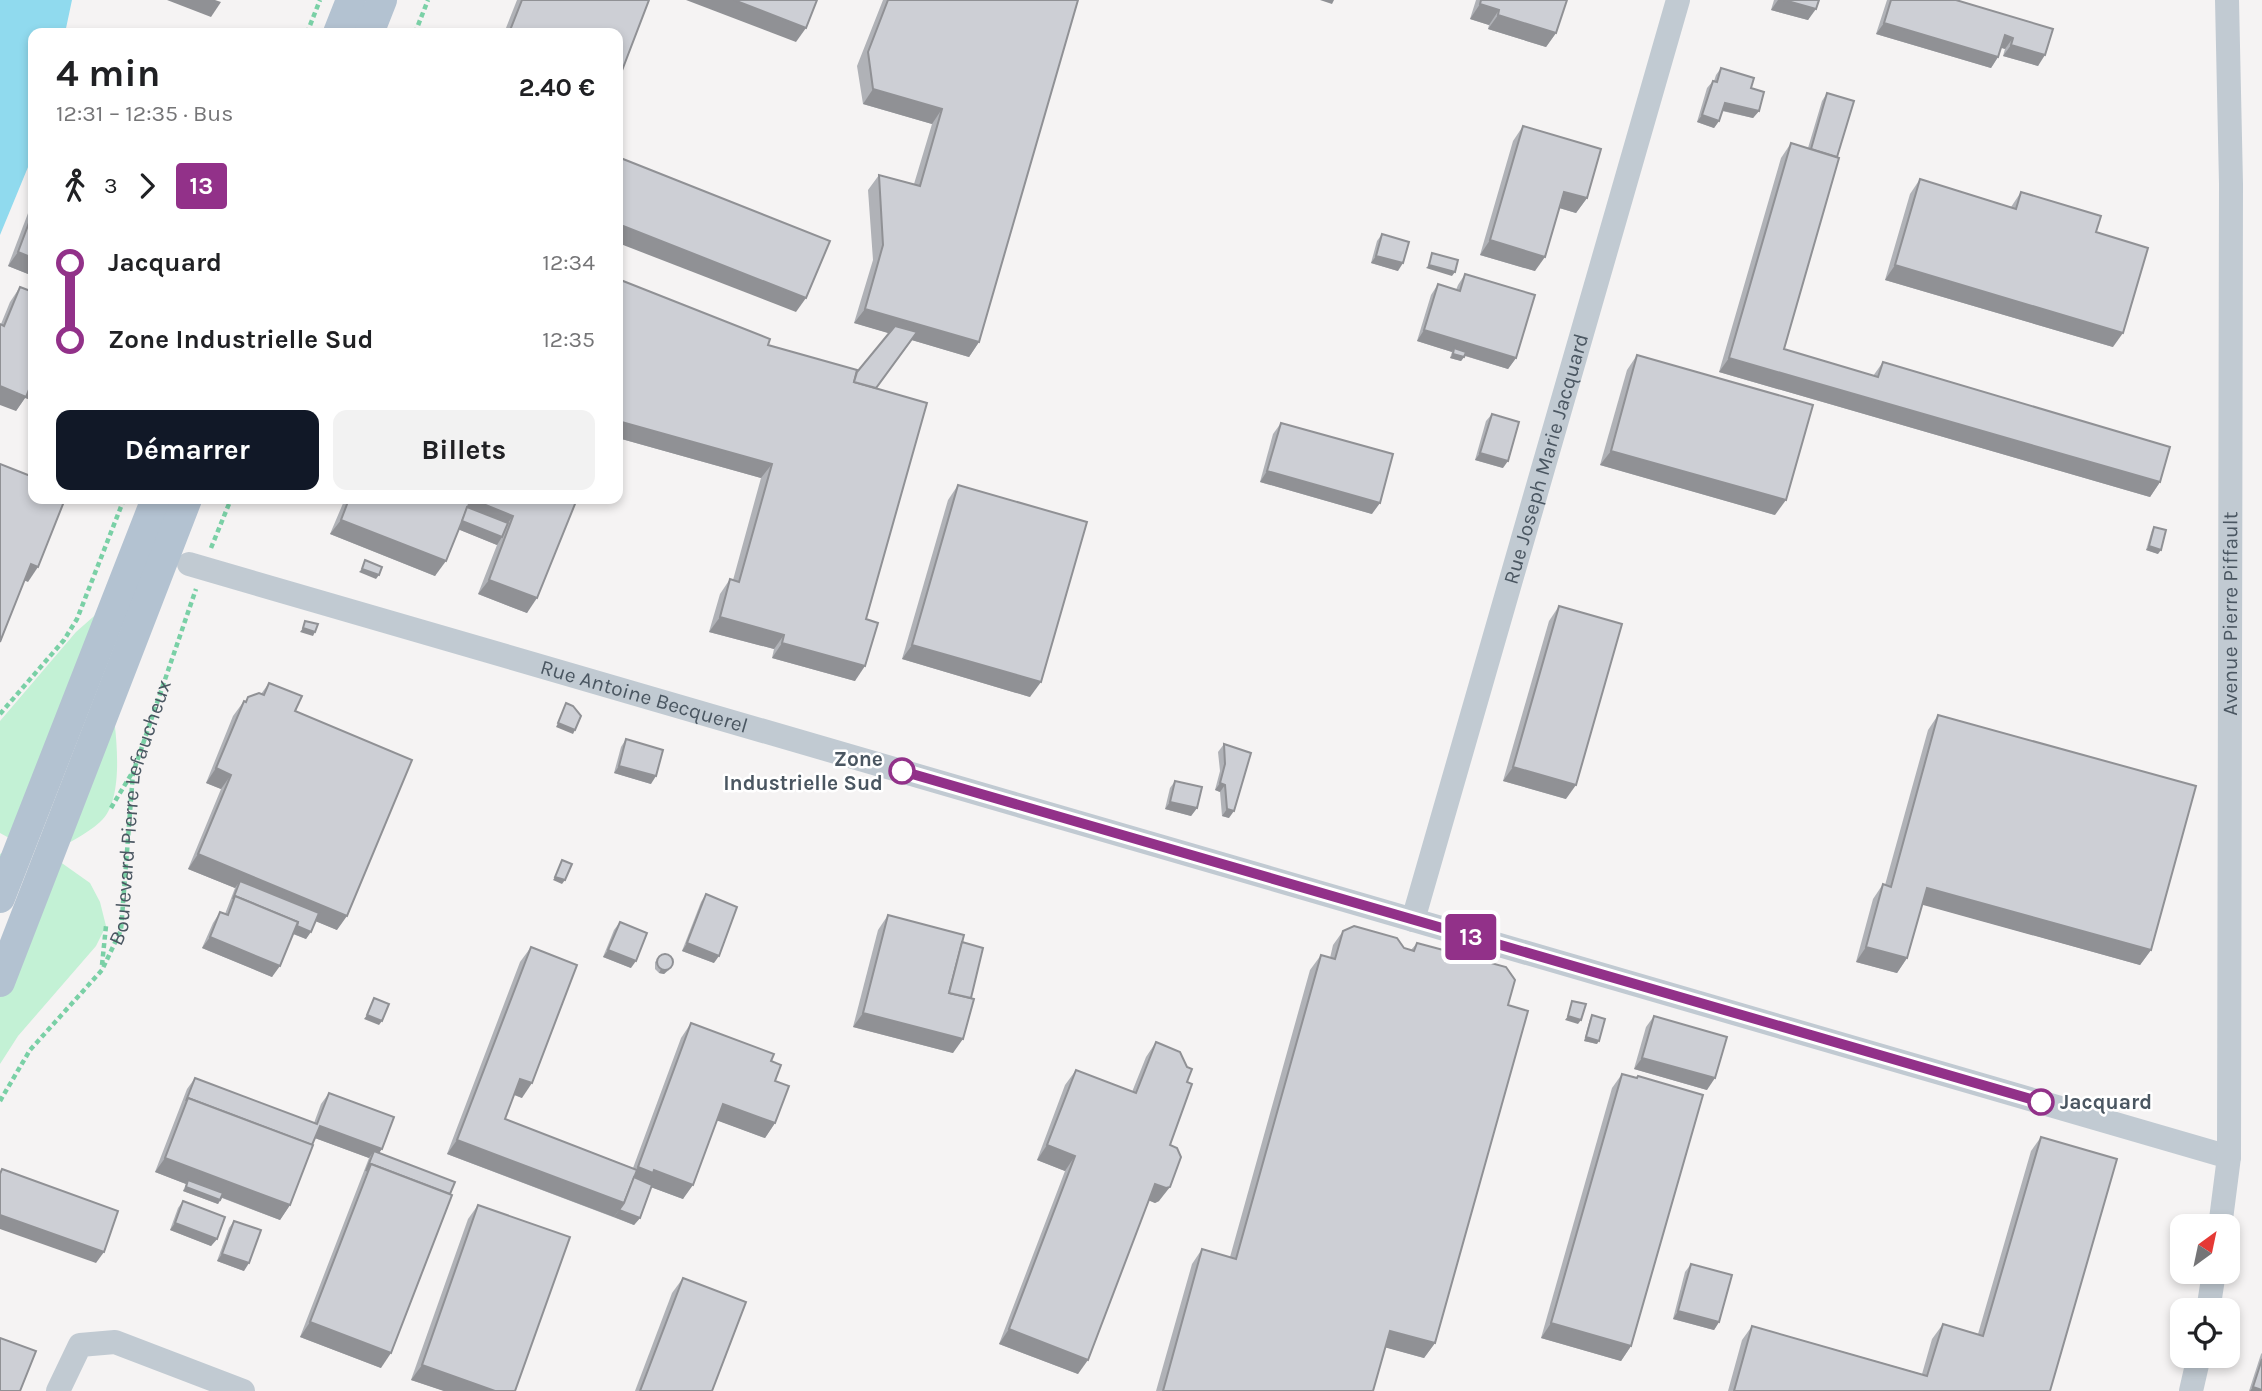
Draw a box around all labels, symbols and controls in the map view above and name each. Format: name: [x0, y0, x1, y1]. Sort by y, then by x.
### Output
text: 4 min: [56, 51, 160, 96]
text: 2.40 €: [519, 72, 595, 103]
text: 12:31 – 12:35 · Bus: [56, 100, 233, 127]
icon: walk: [56, 167, 94, 205]
icon: forward: [128, 167, 166, 205]
text: 3: [104, 172, 118, 199]
text: 13: [190, 172, 213, 200]
text: Jacquard: [108, 247, 222, 278]
text: 12:34: [542, 249, 595, 276]
text: Zone Industrielle Sud: [108, 324, 374, 355]
text: 12:35: [542, 326, 595, 353]
street label: Rue Joseph Marie Jacquard: [1498, 331, 1593, 587]
button: Démarrer: [56, 410, 319, 490]
button: Billets: [333, 410, 595, 490]
street label: Avenue Pierre Piffault: [2218, 511, 2242, 716]
street label: Rue Antoine Becquerel: [538, 655, 751, 738]
street label: Boulevard Pierre Lefaucheux: [104, 676, 176, 949]
place label: Zone Industrielle Sud: [723, 747, 883, 795]
marker: Zone Industrielle Sud: [889, 758, 915, 784]
line badge: 13: [1440, 914, 1502, 960]
text: 13: [1459, 923, 1483, 951]
marker: Jacquard: [2028, 1089, 2054, 1115]
place label: Jacquard: [2060, 1090, 2152, 1115]
north arrow: [2170, 1214, 2240, 1284]
map controls: [2170, 1214, 2240, 1368]
button: locate: [2170, 1298, 2240, 1368]

